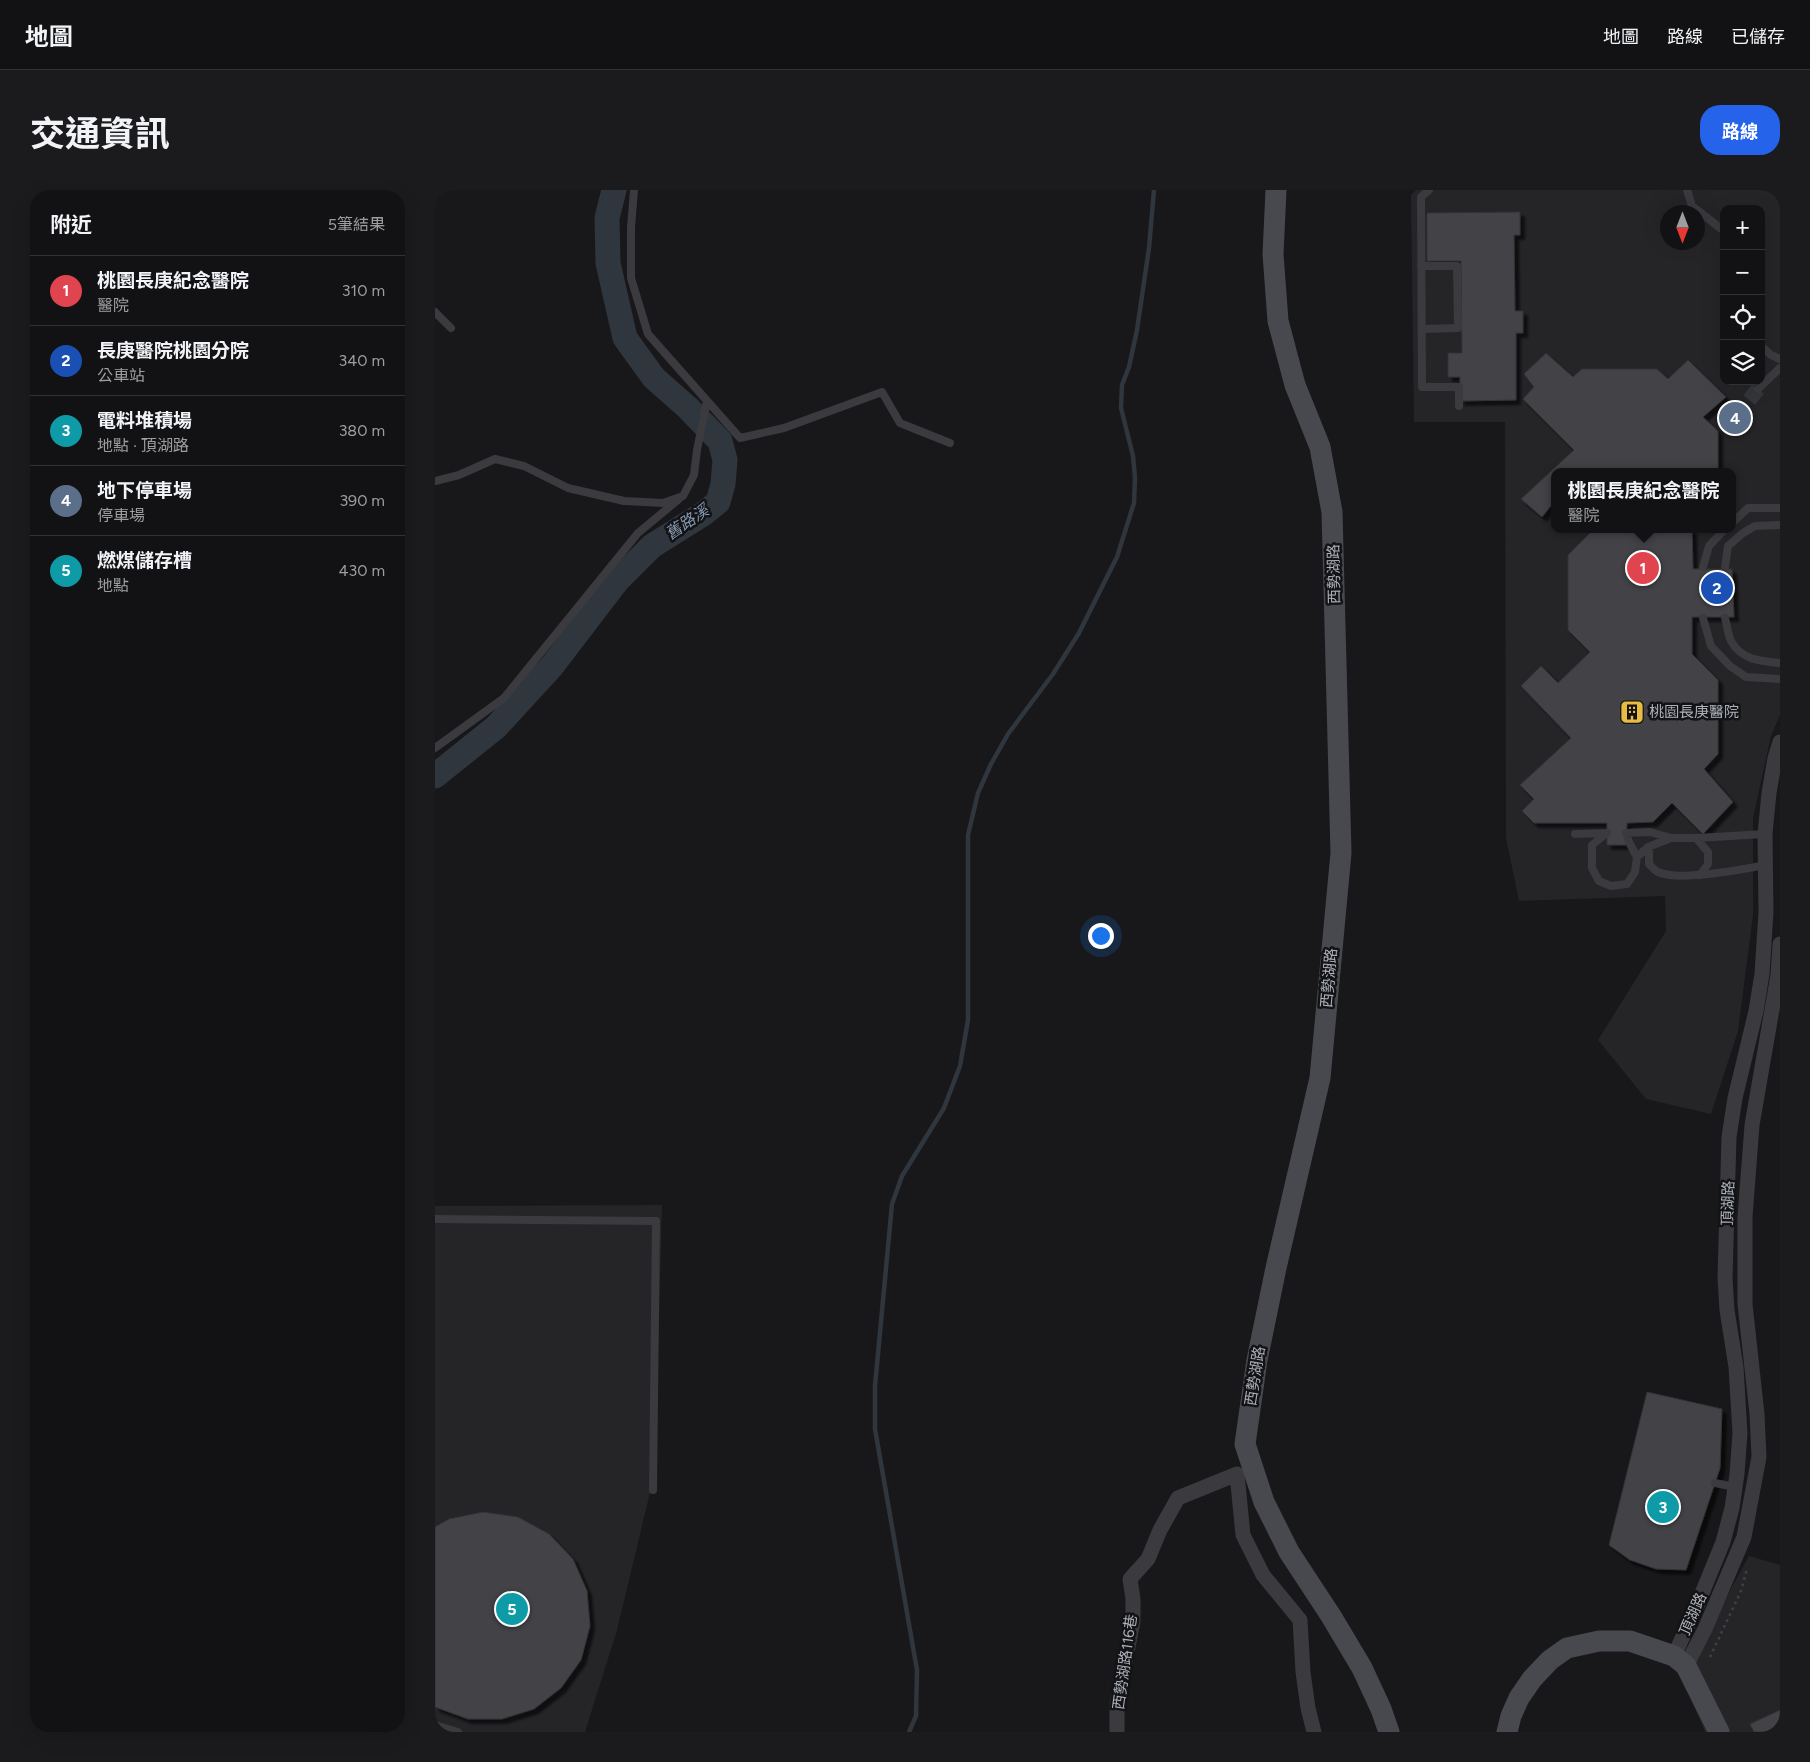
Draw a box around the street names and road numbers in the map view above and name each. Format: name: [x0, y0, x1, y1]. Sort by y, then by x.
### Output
street label: 西勢湖路: [1324, 544, 1344, 604]
street label: 西勢湖路: [1317, 947, 1341, 1009]
street label: 頂湖路: [1718, 1180, 1738, 1226]
street label: 西勢湖路: [1241, 1345, 1269, 1407]
street label: 頂湖路: [1676, 1590, 1710, 1638]
street label: 西勢湖路116巷: [1109, 1613, 1141, 1711]

